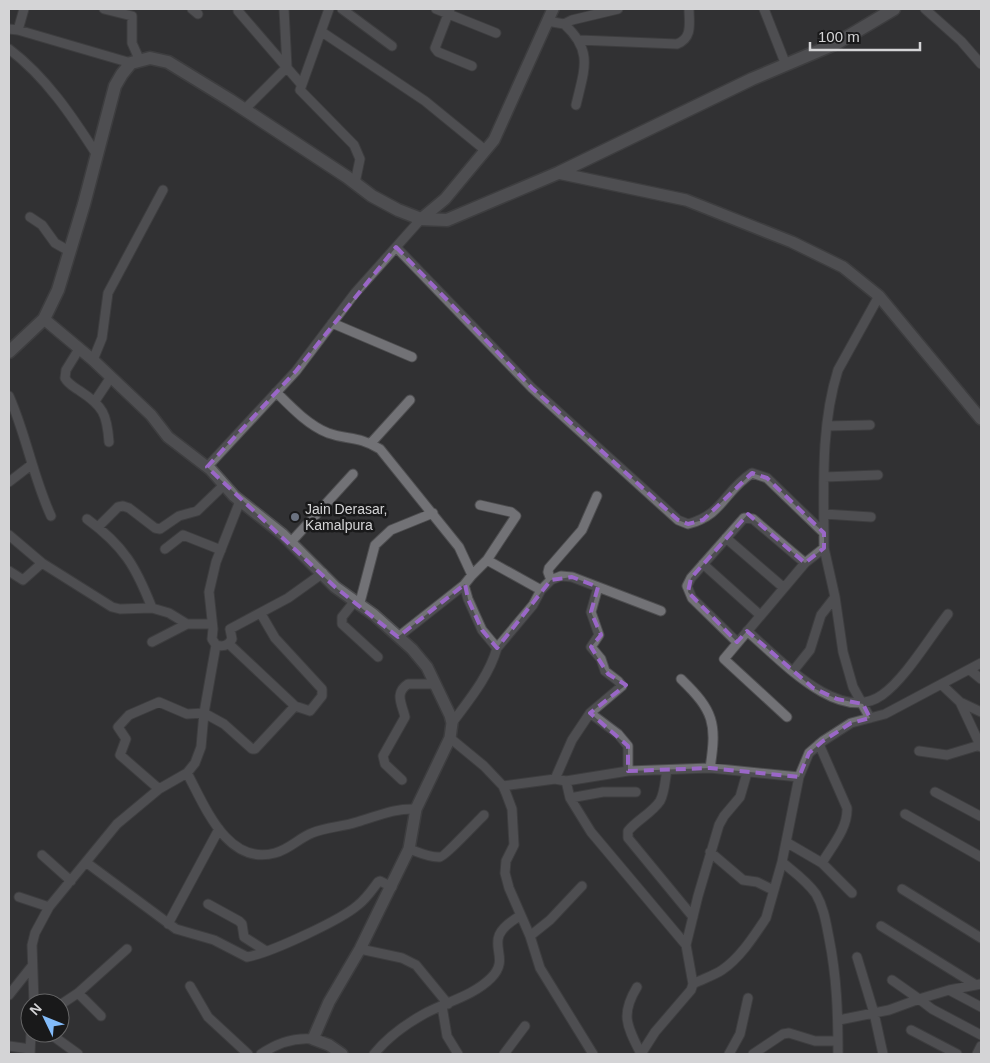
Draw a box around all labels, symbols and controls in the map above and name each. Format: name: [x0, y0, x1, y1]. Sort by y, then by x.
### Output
scale bar: [810, 20, 920, 52]
text: 100 m: [818, 28, 860, 45]
place label: Jain Derasar, Kamalpura: [305, 501, 387, 533]
marker: Jain Derasar, Kamalpura: [289, 511, 301, 523]
north arrow: [20, 993, 70, 1043]
text: N: [26, 1000, 45, 1018]

